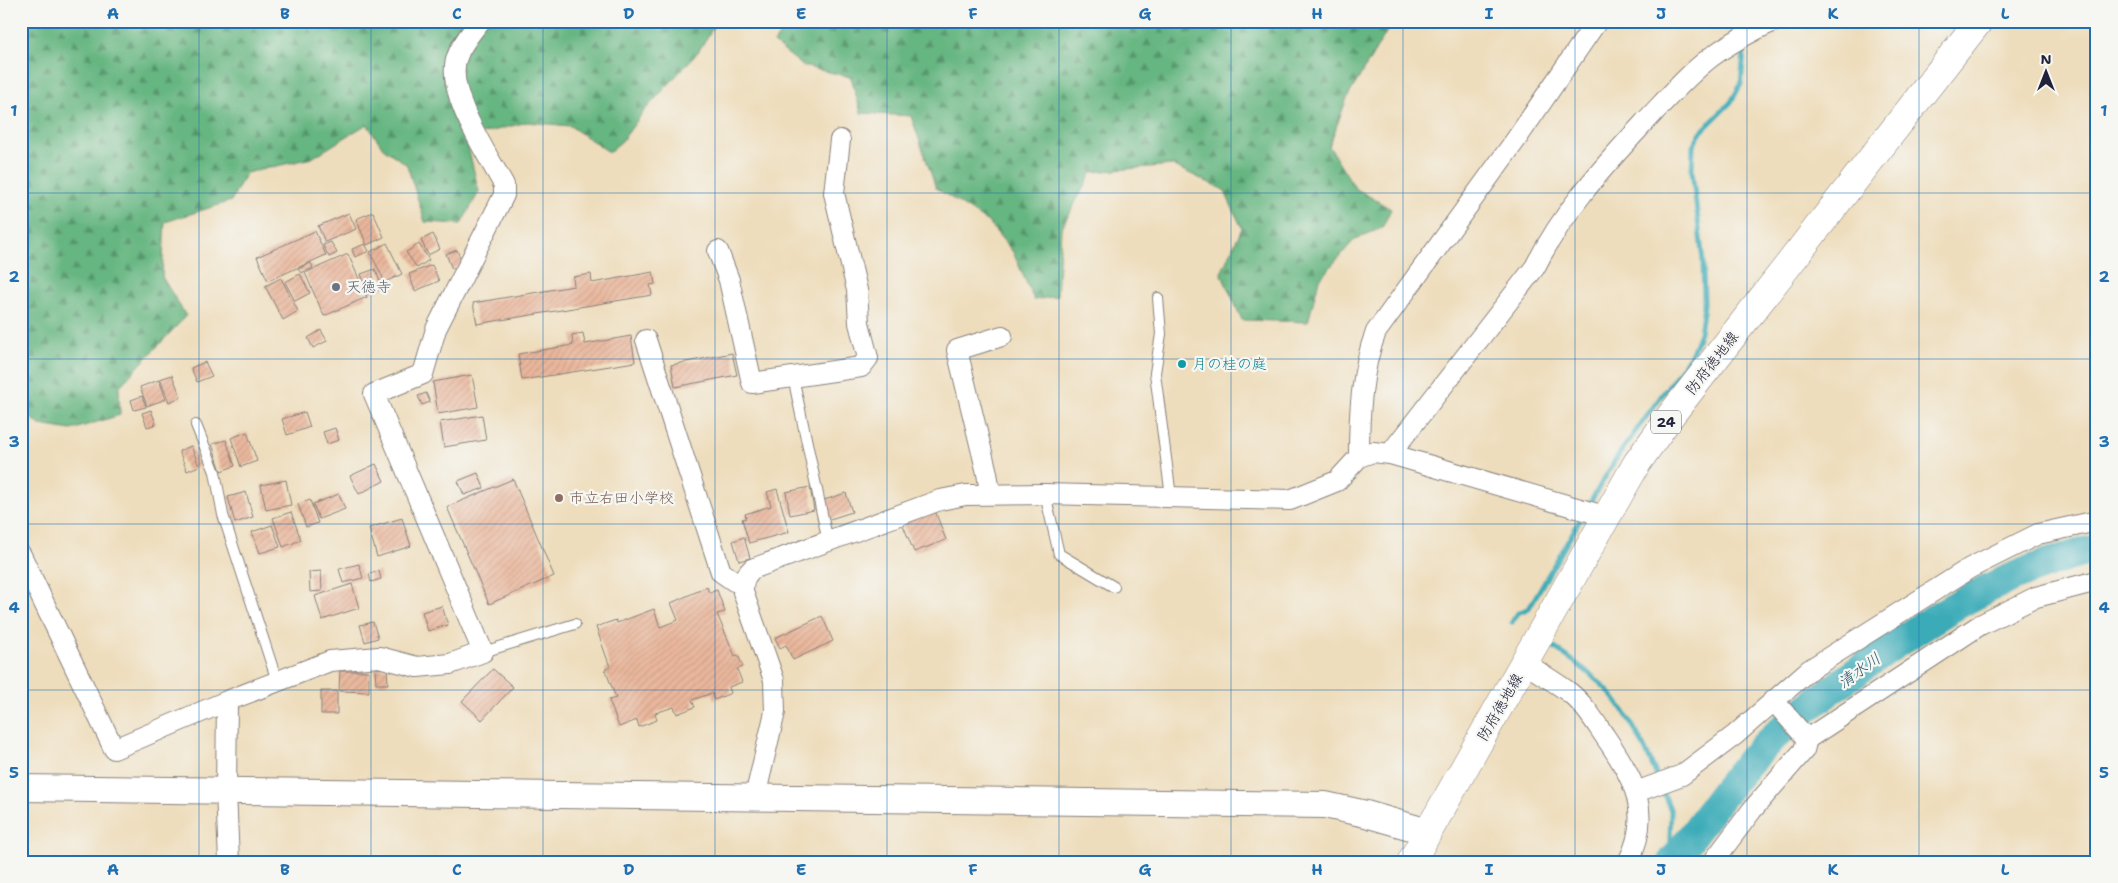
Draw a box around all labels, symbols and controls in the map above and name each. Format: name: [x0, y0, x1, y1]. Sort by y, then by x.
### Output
text: A: [107, 3, 119, 24]
text: B: [280, 3, 290, 24]
text: C: [452, 3, 462, 24]
text: D: [623, 3, 635, 24]
text: E: [796, 3, 806, 24]
text: F: [968, 3, 978, 24]
text: G: [1139, 3, 1152, 24]
text: H: [1311, 3, 1323, 24]
text: I: [1485, 3, 1494, 24]
text: J: [1656, 3, 1666, 24]
text: K: [1828, 3, 1839, 24]
text: L: [2001, 3, 2010, 24]
north arrow: [2020, 48, 2070, 98]
text: N: [2040, 50, 2052, 68]
text: 1: [10, 100, 18, 121]
text: 1: [2100, 100, 2108, 121]
text: 2: [8, 266, 20, 287]
text: 2: [2098, 266, 2110, 287]
place label: 天徳寺: [346, 277, 391, 297]
marker: 天徳寺: [330, 281, 342, 293]
street label: 防府徳地線: [1681, 327, 1743, 399]
place label: 月の桂の庭: [1192, 354, 1267, 374]
marker: 月の桂の庭: [1176, 358, 1188, 370]
road number: 24: [1651, 411, 1681, 434]
text: 3: [8, 431, 20, 452]
text: 3: [2098, 431, 2110, 452]
place label: 市立右田小学校: [569, 488, 674, 508]
marker: 市立右田小学校: [553, 492, 565, 504]
text: 4: [8, 597, 20, 618]
text: 4: [2098, 597, 2110, 618]
water label: 清水川: [1834, 648, 1885, 693]
street label: 防府徳地線: [1473, 670, 1527, 744]
text: 5: [9, 762, 19, 783]
text: 5: [2099, 762, 2109, 783]
text: A: [107, 859, 119, 880]
text: B: [280, 859, 290, 880]
text: C: [452, 859, 462, 880]
text: D: [623, 859, 635, 880]
text: E: [796, 859, 806, 880]
text: F: [968, 859, 978, 880]
text: G: [1139, 859, 1152, 880]
text: H: [1311, 859, 1323, 880]
text: I: [1485, 859, 1494, 880]
text: J: [1656, 859, 1666, 880]
text: K: [1828, 859, 1839, 880]
text: L: [2001, 859, 2010, 880]

